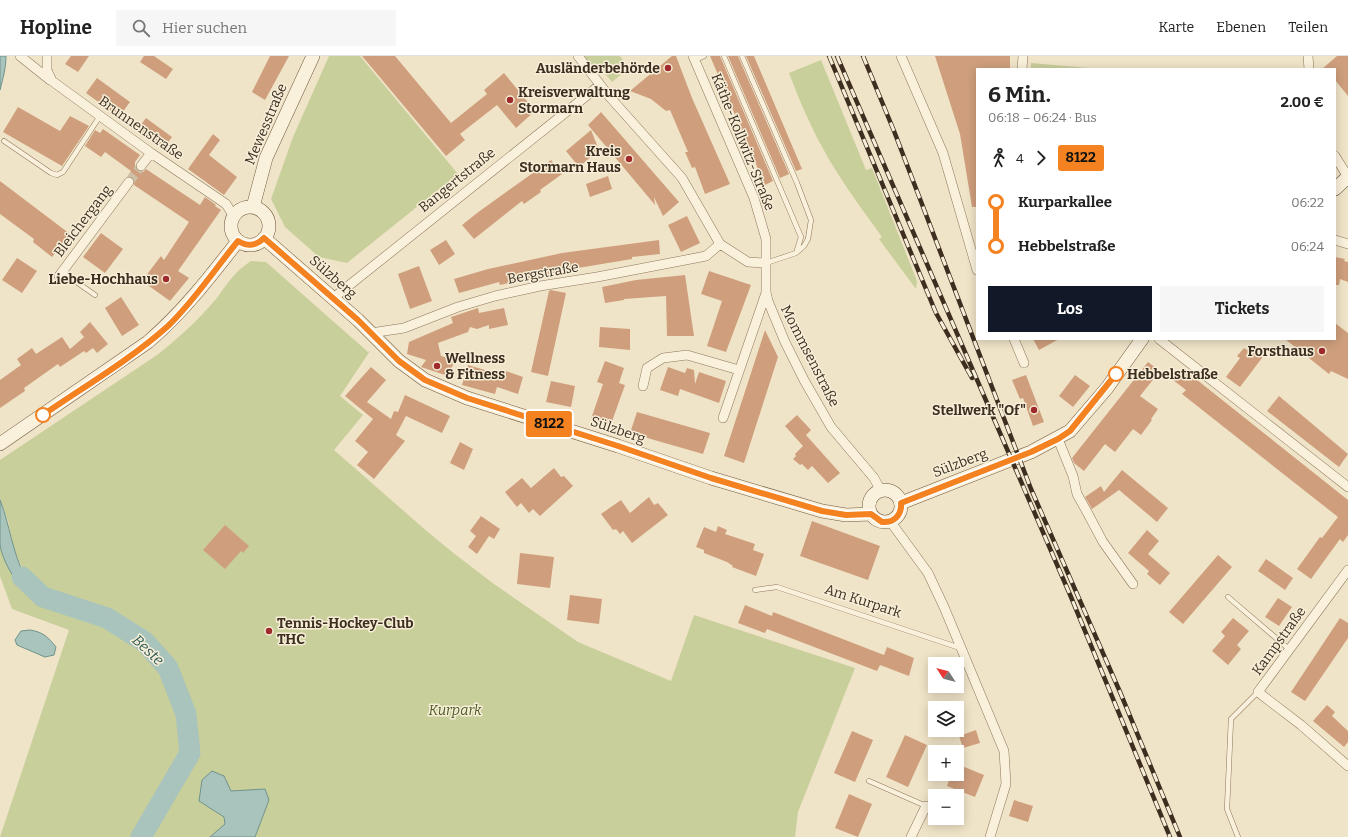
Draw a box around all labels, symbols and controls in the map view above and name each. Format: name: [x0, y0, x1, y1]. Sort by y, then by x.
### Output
search box: [116, 10, 396, 46]
text: Hopline: [20, 16, 92, 39]
icon: search: [130, 17, 152, 39]
text: Hier suchen: [162, 19, 247, 37]
text: Karte: [1159, 19, 1194, 36]
text: Ebenen: [1216, 19, 1266, 36]
text: Teilen: [1288, 19, 1328, 36]
place label: Ausländerbehörde: [536, 60, 660, 77]
marker: Ausländerbehörde: [663, 63, 673, 73]
street label: Käthe-Kollwitz-Straße: [708, 71, 778, 213]
street label: Mewesstraße: [241, 81, 291, 167]
text: 6 Min.: [988, 81, 1051, 108]
place label: Kreisverwaltung Stormarn: [518, 84, 630, 117]
street label: Brunnenstraße: [95, 92, 187, 164]
text: 2.00 €: [1281, 93, 1324, 111]
marker: Kreisverwaltung Stormarn: [505, 95, 515, 105]
text: 06:18 – 06:24 · Bus: [988, 110, 1097, 125]
place label: Kreis Stormarn Haus: [519, 143, 621, 176]
street label: Bangertstraße: [415, 144, 499, 216]
icon: walk: [988, 147, 1010, 169]
icon: forward: [1030, 147, 1052, 169]
text: 8122: [1066, 149, 1096, 166]
text: 4: [1016, 151, 1024, 166]
marker: Kreis Stormarn Haus: [624, 154, 634, 164]
street label: Bleichergang: [50, 181, 116, 260]
text: Kurparkallee: [1018, 193, 1112, 211]
text: 06:22: [1291, 195, 1324, 210]
text: Hebbelstraße: [1018, 237, 1115, 255]
text: 06:24: [1291, 239, 1324, 254]
street label: Sülzberg: [306, 252, 360, 302]
street label: Bergstraße: [506, 258, 580, 288]
place label: Liebe-Hochhaus: [49, 271, 158, 288]
marker: Liebe-Hochhaus: [161, 274, 171, 284]
button: Los: [988, 286, 1152, 332]
button: Tickets: [1160, 286, 1324, 332]
street label: Mommsenstraße: [777, 302, 843, 410]
place label: Forsthaus: [1247, 343, 1314, 360]
marker: Forsthaus: [1317, 346, 1327, 356]
place label: Wellness & Fitness: [445, 350, 505, 383]
marker: Wellness & Fitness: [432, 361, 442, 371]
marker: Hebbelstraße: [1108, 366, 1124, 382]
place label: Hebbelstraße: [1127, 366, 1218, 383]
place label: Stellwerk "Of": [932, 402, 1026, 419]
marker: Stellwerk "Of": [1029, 405, 1039, 415]
unlabelled marker: [35, 407, 51, 423]
line badge: 8122: [521, 411, 577, 437]
street label: Sülzberg: [588, 413, 648, 447]
text: 8122: [534, 415, 564, 432]
street label: Sülzberg: [930, 445, 990, 481]
street label: Am Kurpark: [822, 581, 904, 621]
street label: Kampstraße: [1248, 603, 1310, 679]
place label: Tennis-Hockey-Club THC: [277, 615, 414, 648]
marker: Tennis-Hockey-Club THC: [264, 626, 274, 636]
water label: Beste: [128, 631, 168, 669]
north arrow: [928, 657, 964, 693]
map controls: [928, 657, 964, 825]
button: layers: [928, 701, 964, 737]
park label: Kurpark: [428, 702, 482, 719]
button: +: [928, 745, 964, 781]
button: −: [928, 789, 964, 825]

